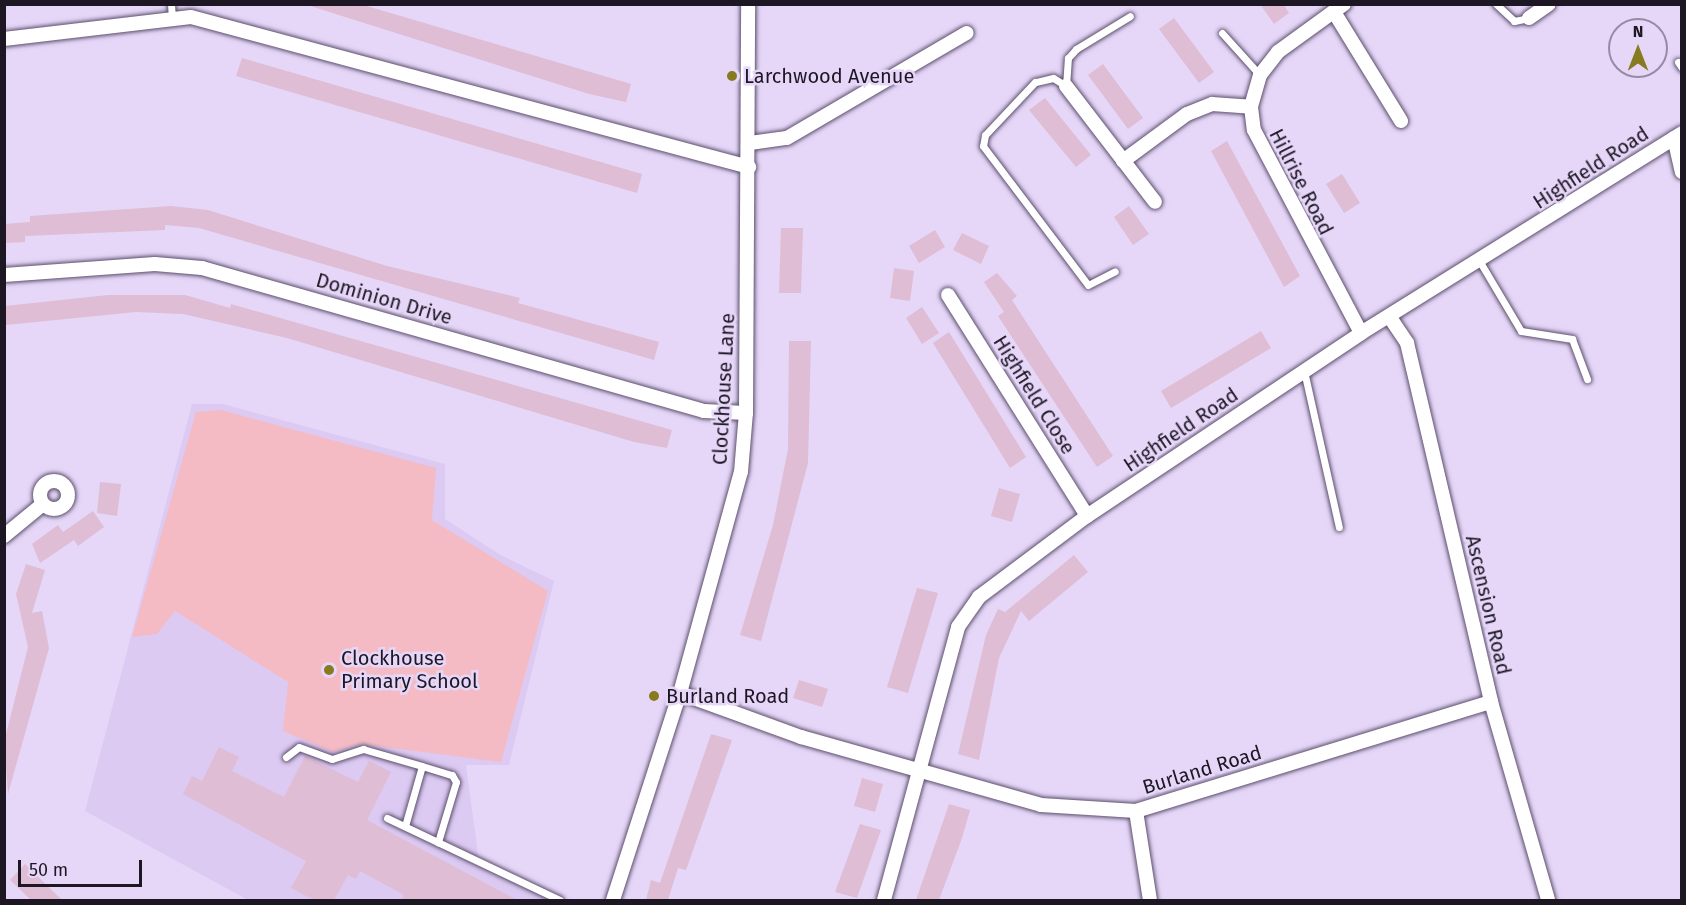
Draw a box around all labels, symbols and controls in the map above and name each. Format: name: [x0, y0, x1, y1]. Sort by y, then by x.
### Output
north arrow: [1608, 18, 1668, 78]
text: N: [1633, 22, 1643, 41]
place label: Larchwood Avenue: [744, 64, 914, 88]
marker: Larchwood Avenue: [725, 69, 739, 83]
street label: Highfield Road: [1529, 122, 1653, 214]
street label: Hillrise Road: [1264, 125, 1338, 239]
street label: Dominion Drive: [313, 268, 455, 330]
street label: Clockhouse Lane: [708, 312, 740, 466]
street label: Highfield Close: [988, 331, 1080, 459]
street label: Highfield Road: [1119, 383, 1243, 477]
street label: Ascension Road: [1460, 533, 1516, 677]
place label: Clockhouse Primary School: [341, 646, 478, 693]
marker: Clockhouse Primary School: [322, 663, 336, 677]
place label: Burland Road: [666, 684, 789, 708]
marker: Burland Road: [647, 689, 661, 703]
street label: Burland Road: [1140, 741, 1264, 799]
scale bar: [21, 848, 146, 886]
text: 50 m: [29, 859, 68, 881]

